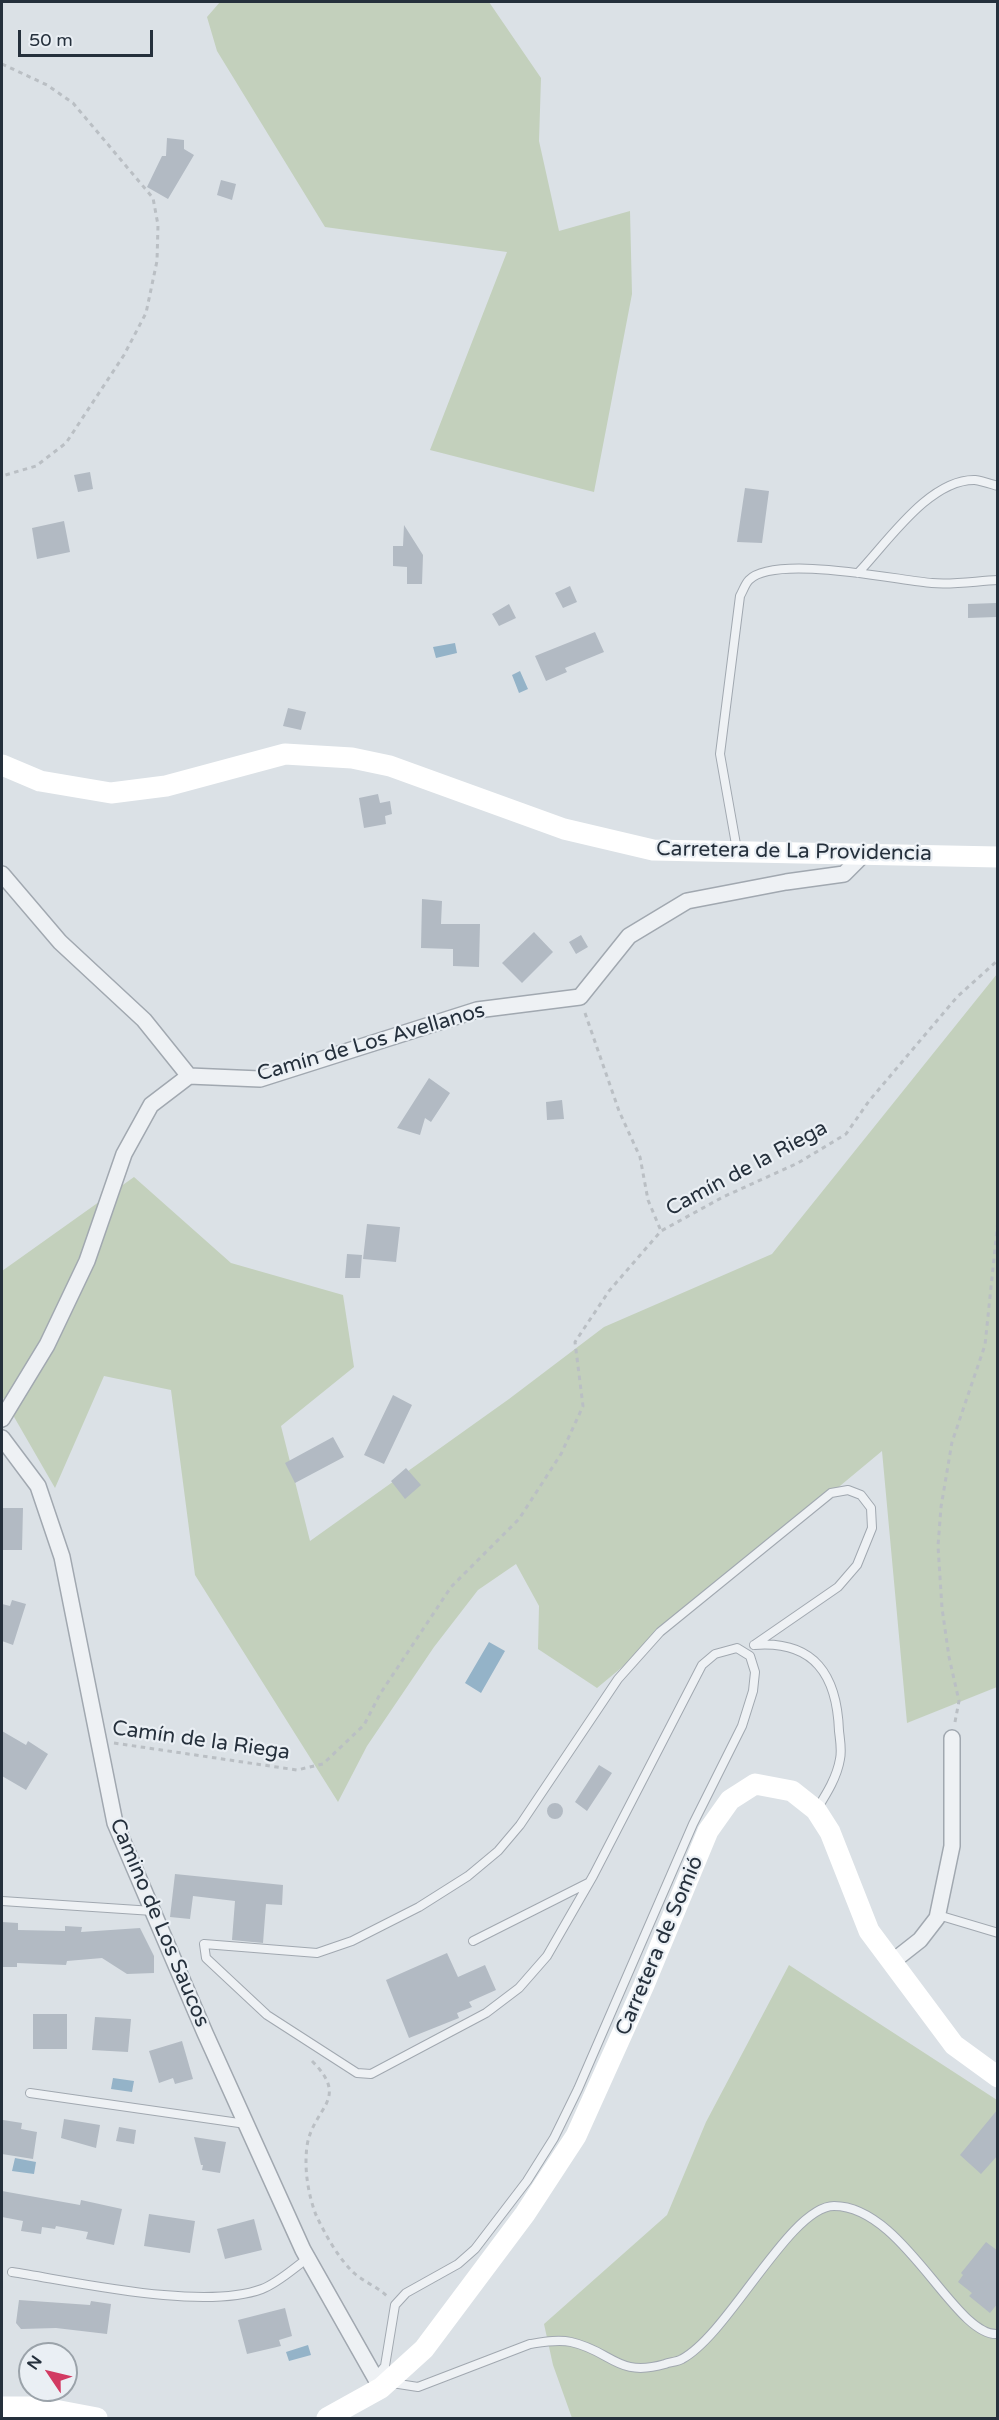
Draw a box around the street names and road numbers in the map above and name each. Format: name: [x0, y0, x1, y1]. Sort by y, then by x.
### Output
street label: Carretera de La Providencia: [656, 837, 932, 867]
street label: Camín de Los Avellanos: [254, 998, 488, 1088]
street label: Camín de la Riega: [662, 1116, 832, 1222]
street label: Camín de la Riega: [110, 1716, 292, 1766]
street label: Camino de Los Saucos: [104, 1815, 214, 2031]
street label: Carretera de Somió: [611, 1852, 709, 2040]

